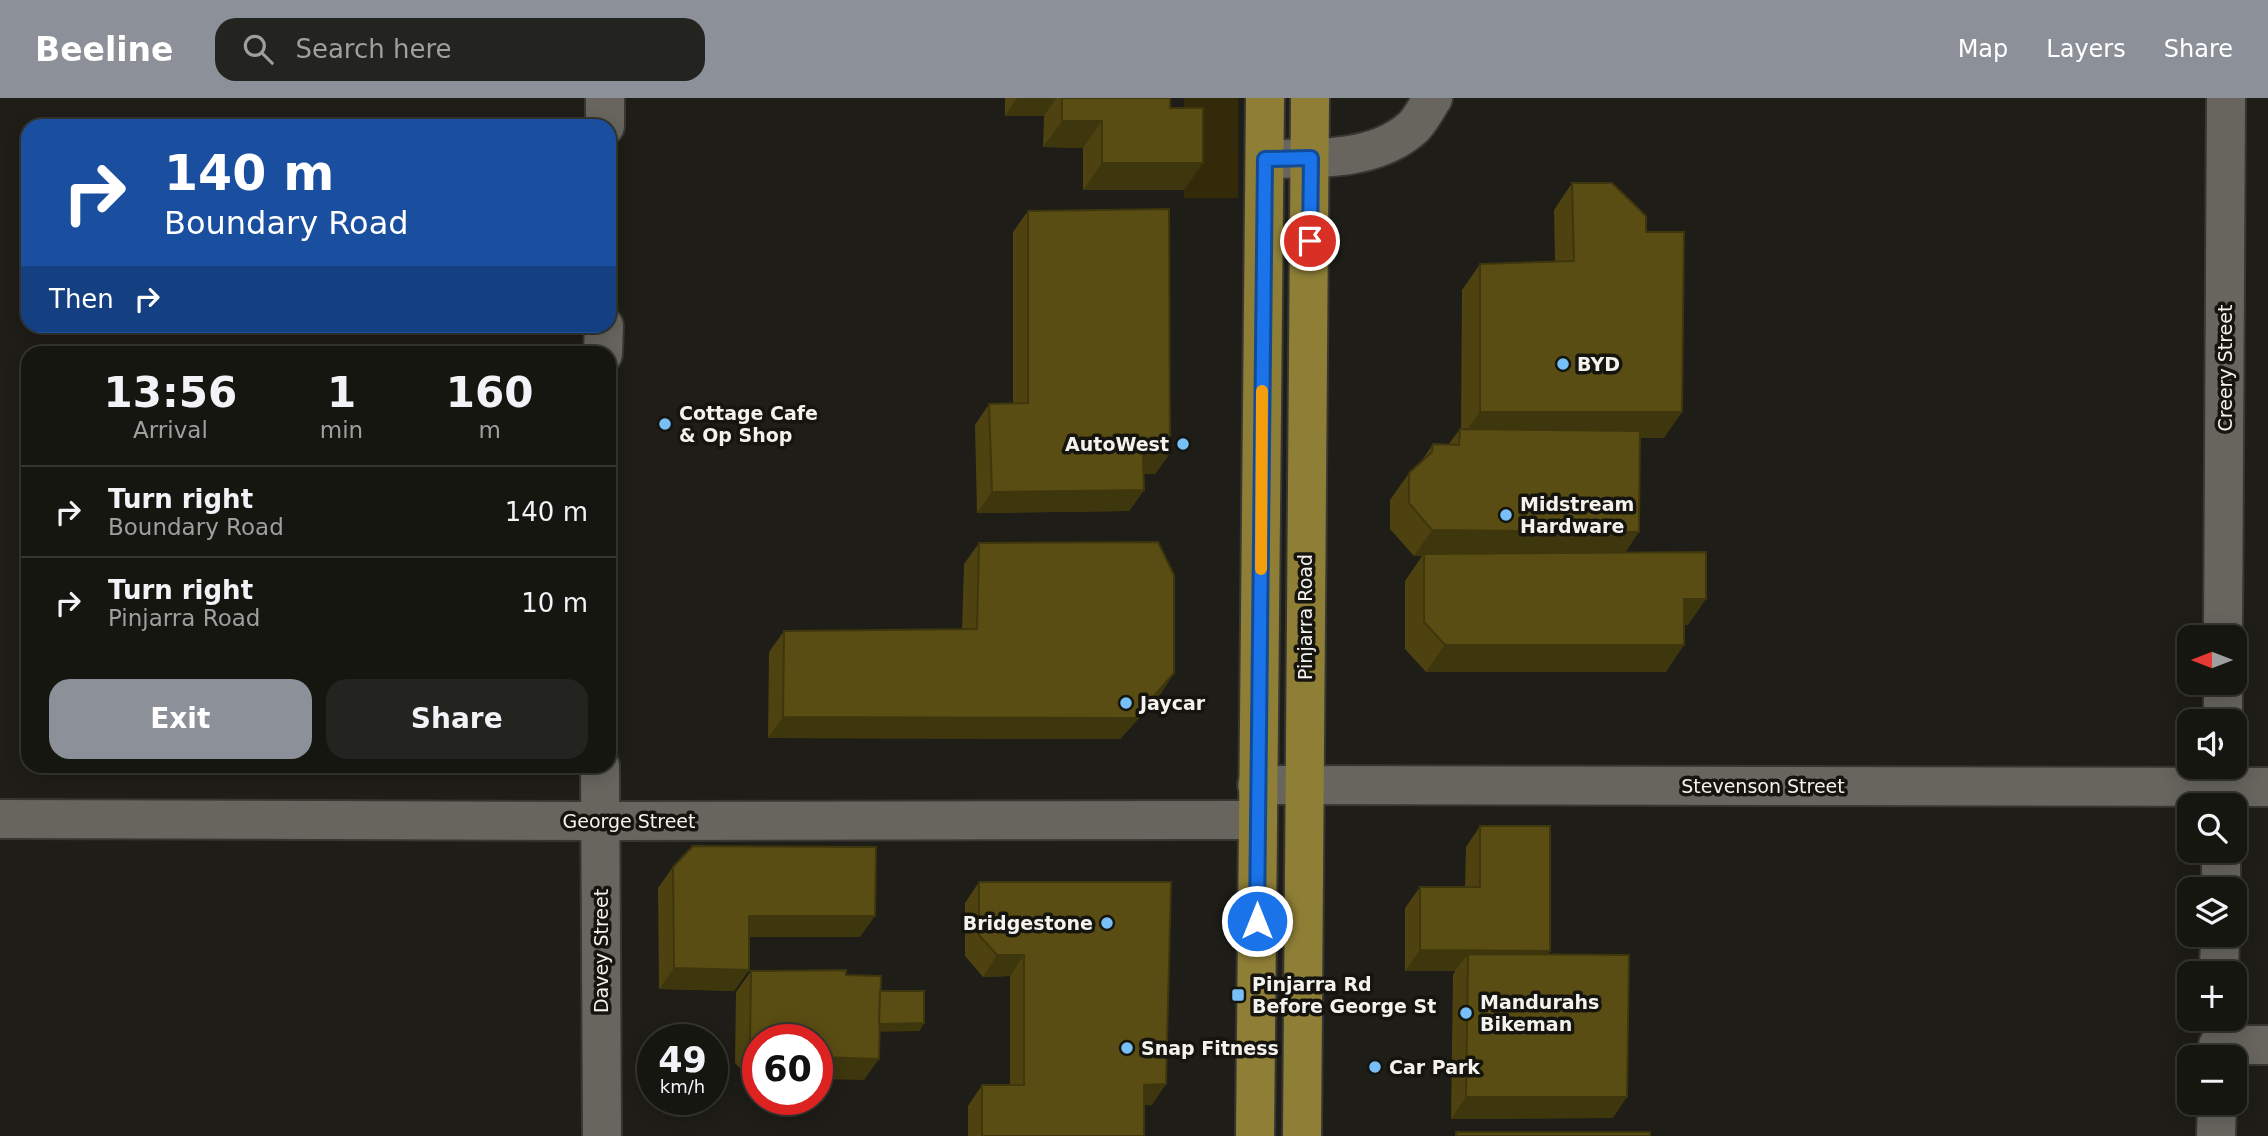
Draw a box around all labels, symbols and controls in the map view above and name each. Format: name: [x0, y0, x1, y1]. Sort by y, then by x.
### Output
search box: [215, 18, 705, 81]
text: Beeline: [35, 30, 173, 69]
icon: search: [239, 30, 277, 68]
text: Search here: [295, 34, 452, 64]
text: Map: [1958, 35, 2008, 63]
text: Layers: [2046, 35, 2126, 63]
text: Share: [2164, 35, 2233, 63]
text: 140 m: [164, 145, 334, 202]
icon: right: [49, 147, 140, 238]
text: Boundary Road: [164, 204, 409, 242]
pin: [1280, 211, 1340, 271]
icon: arrive: [1291, 222, 1329, 260]
icon: right: [128, 280, 166, 318]
text: Then: [49, 284, 114, 314]
street label: Creery Street: [2214, 305, 2236, 431]
place label: BYD: [1577, 353, 1620, 375]
marker: BYD: [1555, 356, 1571, 372]
text: 13:56: [104, 368, 237, 417]
text: 1: [327, 368, 356, 417]
text: 160: [446, 368, 533, 417]
place label: Cottage Cafe & Op Shop: [679, 402, 818, 446]
marker: Cottage Cafe & Op Shop: [657, 416, 673, 432]
text: Arrival: [133, 417, 208, 443]
text: min: [320, 417, 363, 443]
text: m: [478, 417, 501, 443]
place label: AutoWest: [1065, 433, 1169, 455]
marker: AutoWest: [1175, 436, 1191, 452]
text: Turn right: [108, 484, 253, 514]
icon: right: [49, 493, 87, 531]
place label: Midstream Hardware: [1520, 493, 1634, 537]
text: 140 m: [505, 497, 588, 527]
marker: Midstream Hardware: [1498, 507, 1514, 523]
text: Boundary Road: [108, 514, 284, 540]
street label: Pinjarra Road: [1294, 554, 1316, 680]
text: Turn right: [108, 575, 253, 605]
icon: right: [49, 584, 87, 622]
text: 10 m: [521, 588, 588, 618]
text: Pinjarra Road: [108, 605, 260, 631]
north arrow: [2177, 625, 2247, 695]
map controls: [2177, 625, 2247, 1115]
button: Exit: [49, 679, 312, 759]
button: Share: [326, 679, 588, 759]
place label: Jaycar: [1138, 692, 1206, 714]
marker: Jaycar: [1118, 695, 1134, 711]
button: sound: [2177, 709, 2247, 779]
street label: Stevenson Street: [1681, 775, 1845, 797]
button: search: [2177, 793, 2247, 863]
street label: George Street: [562, 810, 696, 832]
button: layers: [2177, 877, 2247, 947]
position arrow: [1220, 884, 1294, 958]
street label: Davey Street: [590, 889, 612, 1013]
place label: Bridgestone: [963, 912, 1093, 934]
marker: Bridgestone: [1099, 915, 1115, 931]
button: +: [2177, 961, 2247, 1031]
place label: Pinjarra Rd Before George St: [1252, 973, 1436, 1017]
marker: Pinjarra Rd Before George St: [1230, 987, 1246, 1003]
place label: Mandurahs Bikeman: [1480, 991, 1599, 1035]
marker: Mandurahs Bikeman: [1458, 1005, 1474, 1021]
speed limit sign: 60: [742, 1024, 833, 1115]
place label: Snap Fitness: [1141, 1037, 1279, 1059]
text: 49: [658, 1040, 707, 1080]
marker: Snap Fitness: [1119, 1040, 1135, 1056]
button: −: [2177, 1045, 2247, 1115]
place label: Car Park: [1389, 1056, 1480, 1078]
marker: Car Park: [1367, 1059, 1383, 1075]
text: km/h: [660, 1076, 705, 1097]

